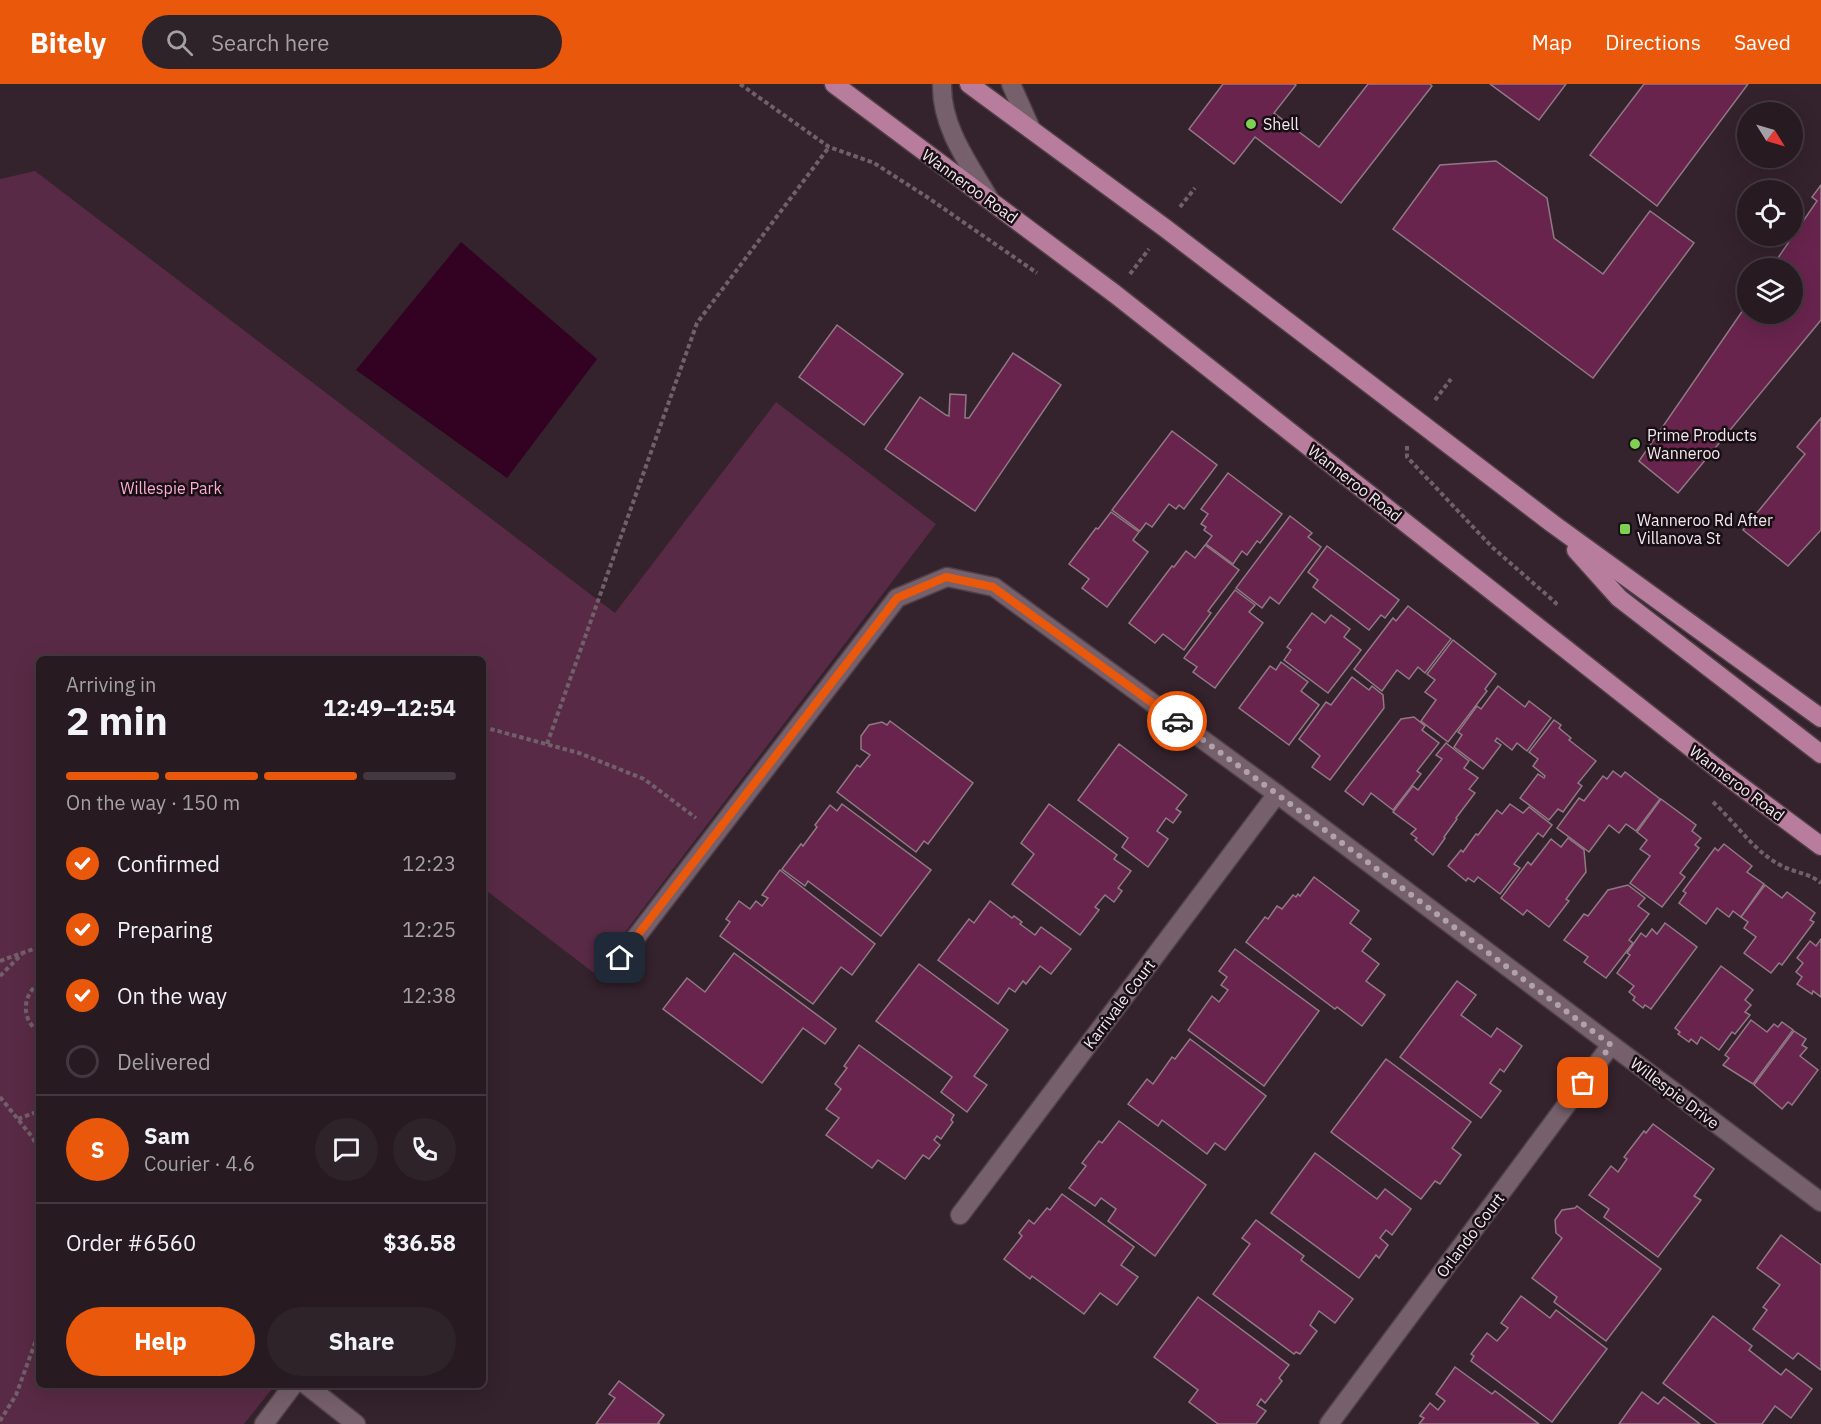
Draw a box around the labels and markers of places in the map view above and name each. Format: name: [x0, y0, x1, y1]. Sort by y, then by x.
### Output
place label: Shell: [1263, 114, 1299, 134]
marker: Shell: [1244, 117, 1258, 131]
place label: Prime Products Wanneroo: [1647, 425, 1757, 463]
marker: Prime Products Wanneroo: [1628, 437, 1642, 451]
place label: Wanneroo Rd After Villanova St: [1637, 510, 1773, 548]
marker: Wanneroo Rd After Villanova St: [1618, 522, 1632, 536]
pin: [594, 932, 645, 983]
pin: [1557, 1057, 1608, 1108]

